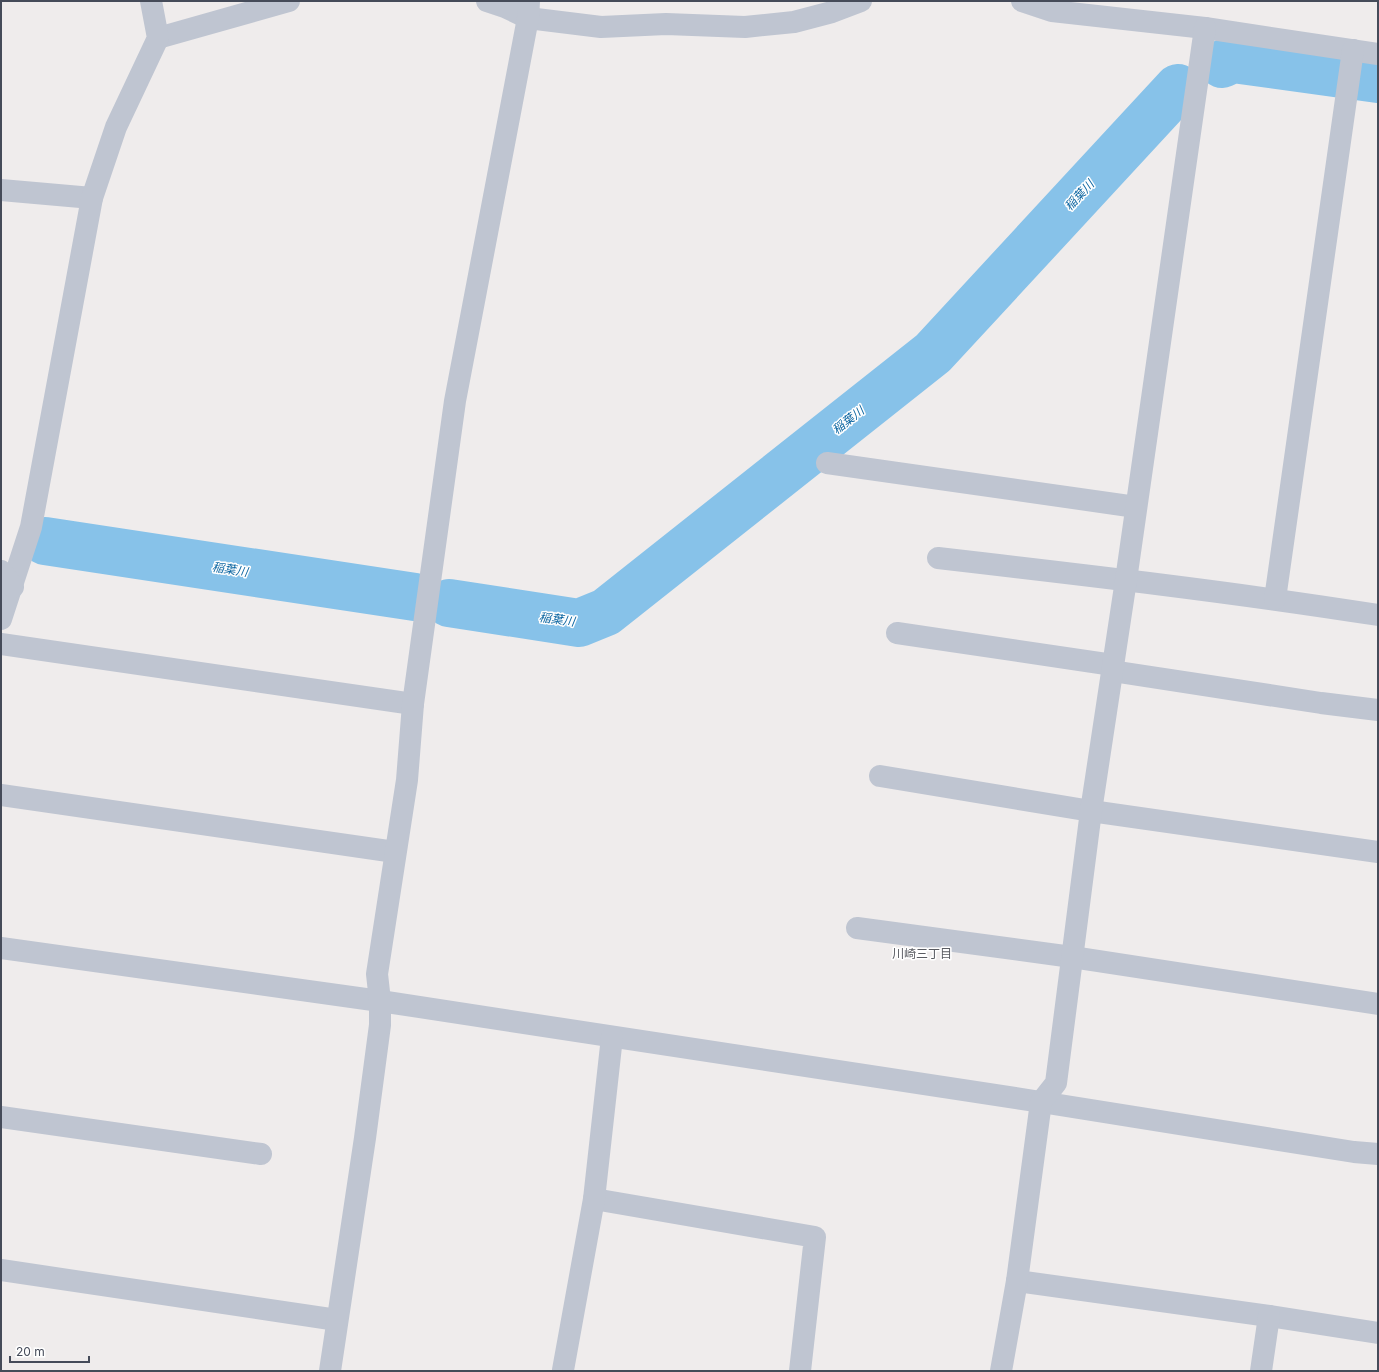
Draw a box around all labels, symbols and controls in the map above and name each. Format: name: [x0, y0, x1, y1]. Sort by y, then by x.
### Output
water label: 稲葉川: [1061, 175, 1098, 213]
water label: 稲葉川: [829, 402, 868, 437]
water label: 稲葉川: [211, 559, 251, 580]
water label: 稲葉川: [538, 609, 578, 629]
district label: 川崎三丁目: [892, 946, 952, 961]
scale bar: [10, 1338, 89, 1364]
text: 20 m: [16, 1344, 45, 1359]

